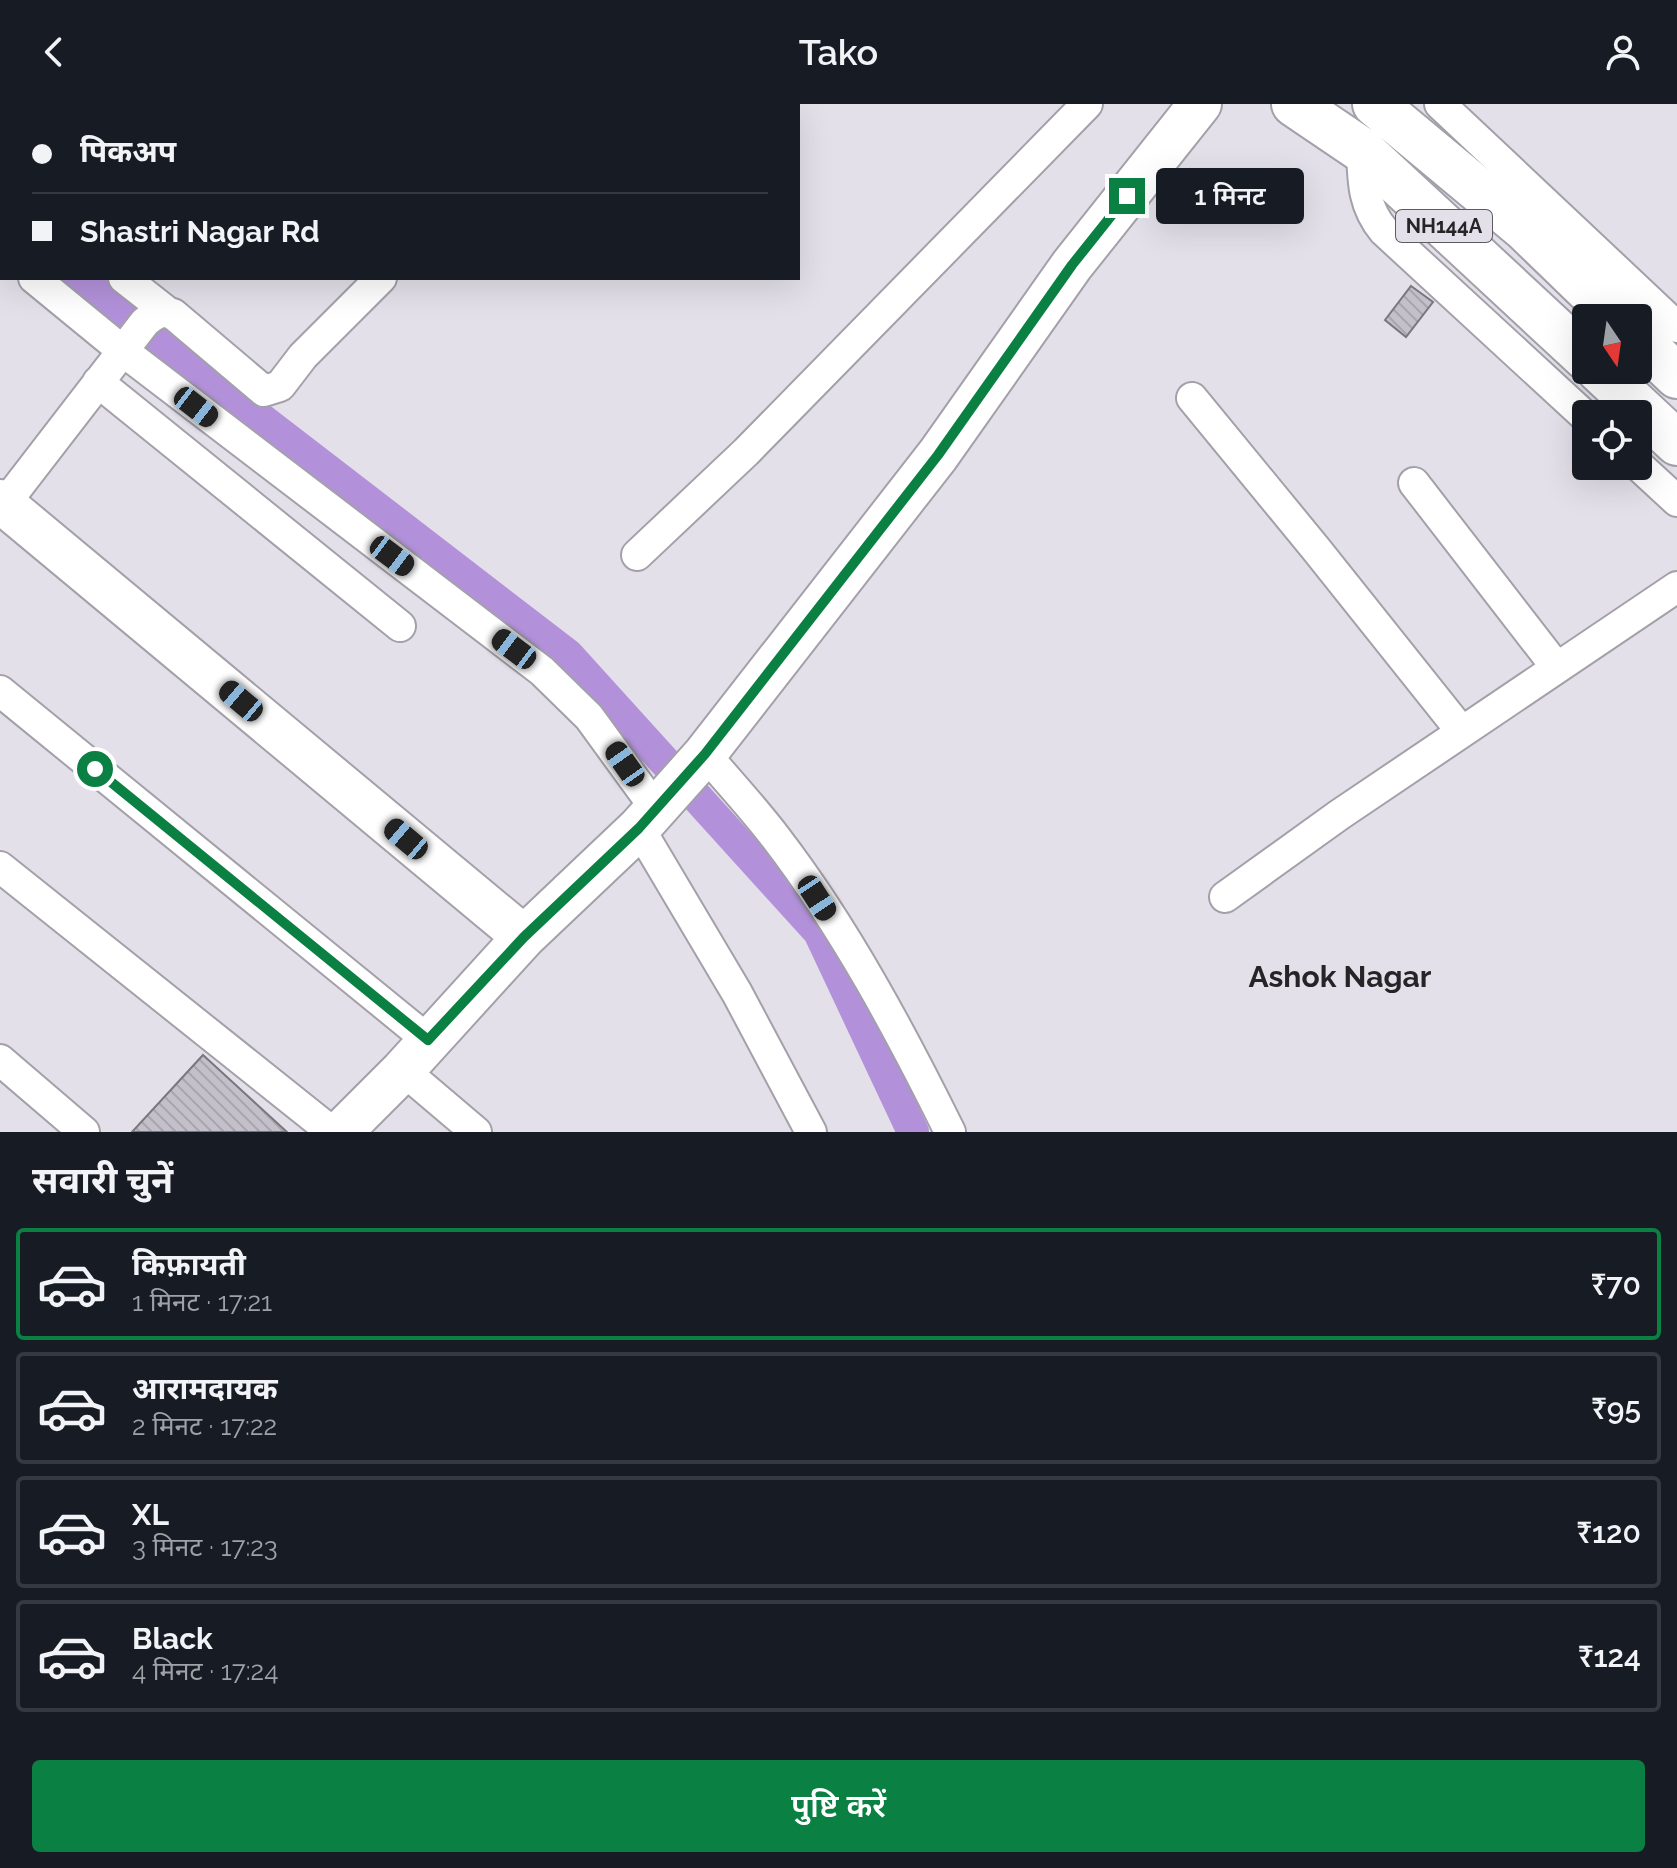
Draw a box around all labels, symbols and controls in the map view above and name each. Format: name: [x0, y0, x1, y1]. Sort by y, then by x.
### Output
icon: back: [32, 30, 76, 74]
icon: person: [1601, 30, 1645, 74]
text: Tako: [799, 31, 878, 73]
text: पिकअप: [80, 134, 176, 169]
callout: 1 मिनट: [1155, 168, 1303, 224]
route end: [1109, 178, 1145, 214]
text: 1 मिनट: [1194, 181, 1266, 211]
road number: NH144A: [1396, 210, 1492, 242]
text: Shastri Nagar Rd: [80, 214, 320, 249]
north arrow: [1572, 304, 1652, 384]
map controls: [1572, 304, 1652, 480]
car: [170, 383, 222, 431]
button: locate: [1572, 400, 1652, 480]
car: [366, 532, 418, 580]
car: [488, 625, 540, 673]
car: [215, 676, 267, 726]
car: [601, 737, 649, 791]
route start: [77, 751, 113, 787]
car: [380, 814, 432, 864]
car: [794, 871, 840, 925]
district label: Ashok Nagar: [1249, 959, 1432, 994]
text: सवारी चुनें: [32, 1159, 173, 1201]
text: किफ़ायती: [132, 1247, 246, 1282]
icon: car: [36, 1248, 108, 1320]
text: ₹70: [1591, 1267, 1641, 1302]
text: 1 मिनट · 17:21: [132, 1287, 272, 1317]
text: आरामदायक: [132, 1371, 278, 1406]
icon: car: [36, 1372, 108, 1444]
text: ₹95: [1591, 1391, 1641, 1426]
text: 2 मिनट · 17:22: [132, 1411, 277, 1441]
icon: car: [36, 1496, 108, 1568]
text: XL: [132, 1497, 169, 1532]
text: ₹120: [1577, 1515, 1641, 1550]
text: 3 मिनट · 17:23: [132, 1532, 278, 1562]
icon: car: [36, 1620, 108, 1692]
text: Black: [132, 1621, 213, 1656]
text: ₹124: [1578, 1639, 1641, 1674]
text: 4 मिनट · 17:24: [132, 1656, 278, 1686]
button: पुष्टि करें: [32, 1760, 1645, 1852]

